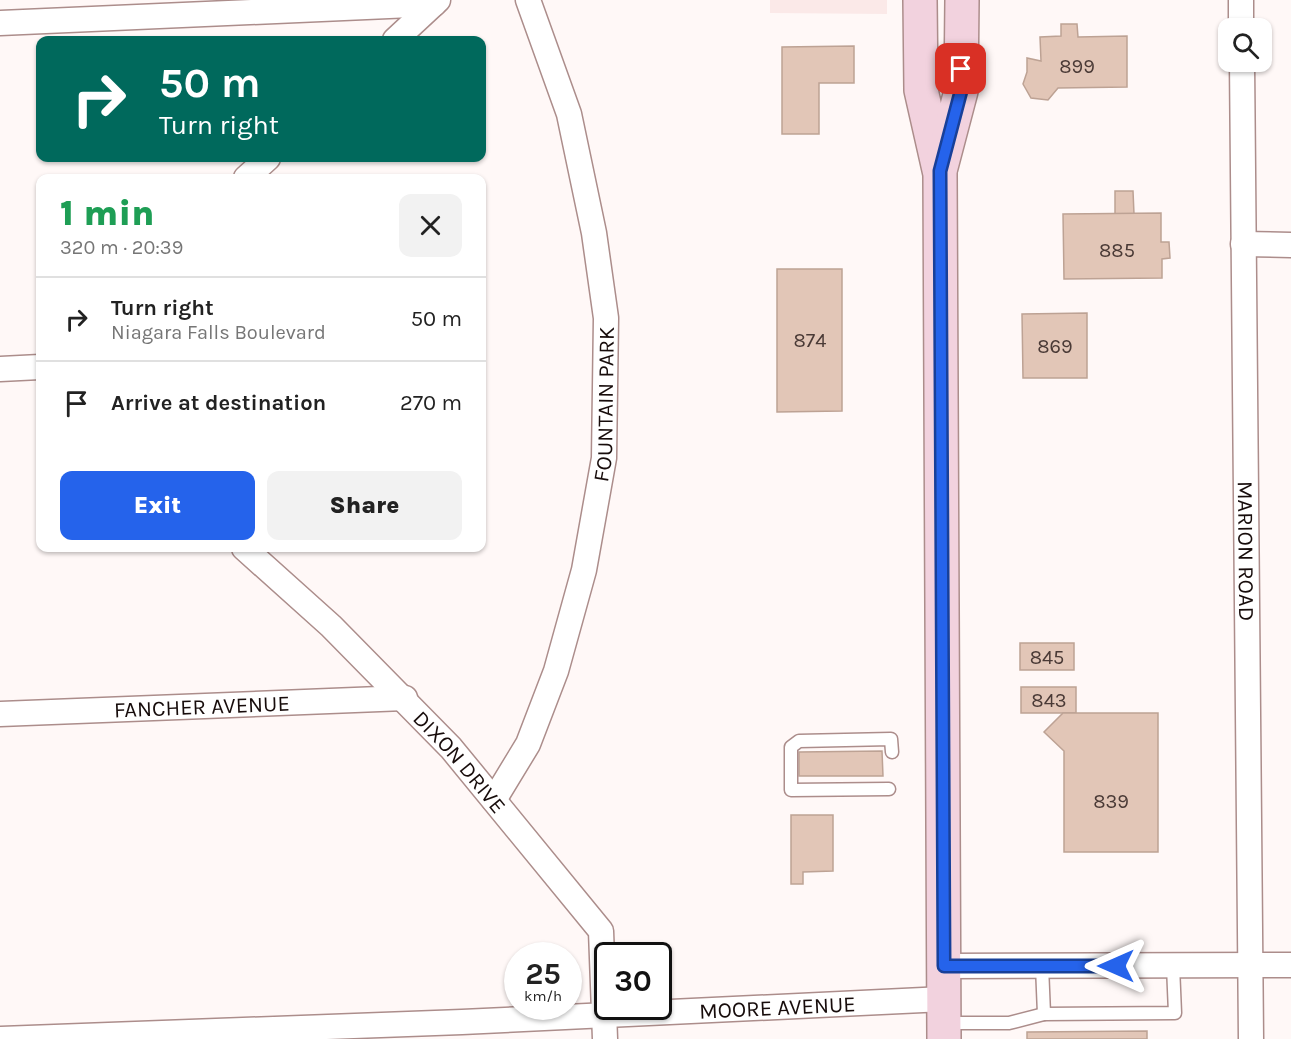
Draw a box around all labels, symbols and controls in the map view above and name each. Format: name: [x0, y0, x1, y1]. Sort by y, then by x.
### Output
map controls: [1218, 18, 1272, 72]
button: search: [1218, 18, 1272, 72]
pin: [935, 43, 986, 94]
icon: arrive: [944, 52, 977, 85]
house number: 899: [1059, 55, 1095, 78]
text: 50 m: [159, 58, 261, 108]
icon: right: [60, 60, 138, 138]
text: Turn right: [159, 109, 279, 141]
text: 1 min: [60, 192, 154, 234]
button: close: [399, 194, 462, 257]
text: 320 m · 20:39: [60, 236, 183, 259]
house number: 885: [1099, 239, 1135, 262]
text: Turn right: [111, 295, 214, 321]
icon: right: [60, 303, 93, 336]
text: 50 m: [411, 306, 462, 332]
text: Niagara Falls Boulevard: [111, 321, 326, 344]
street label: FOUNTAIN PARK: [588, 327, 620, 484]
house number: 874: [794, 329, 826, 352]
house number: 869: [1037, 335, 1073, 358]
icon: arrive: [60, 387, 93, 420]
text: Arrive at destination: [111, 390, 326, 416]
text: 270 m: [400, 390, 462, 416]
button: Exit: [60, 471, 255, 540]
button: Share: [267, 471, 462, 540]
street label: MARION ROAD: [1232, 481, 1259, 621]
house number: 845: [1030, 646, 1064, 669]
house number: 843: [1031, 689, 1067, 712]
street label: FANCHER AVENUE: [113, 691, 290, 723]
street label: DIXON DRIVE: [407, 705, 511, 819]
house number: 839: [1093, 790, 1129, 813]
position arrow: [1084, 934, 1148, 998]
speed limit sign: 30: [594, 942, 672, 1020]
text: 25: [525, 956, 561, 992]
text: km/h: [524, 987, 562, 1005]
street label: MOORE AVENUE: [698, 991, 856, 1025]

